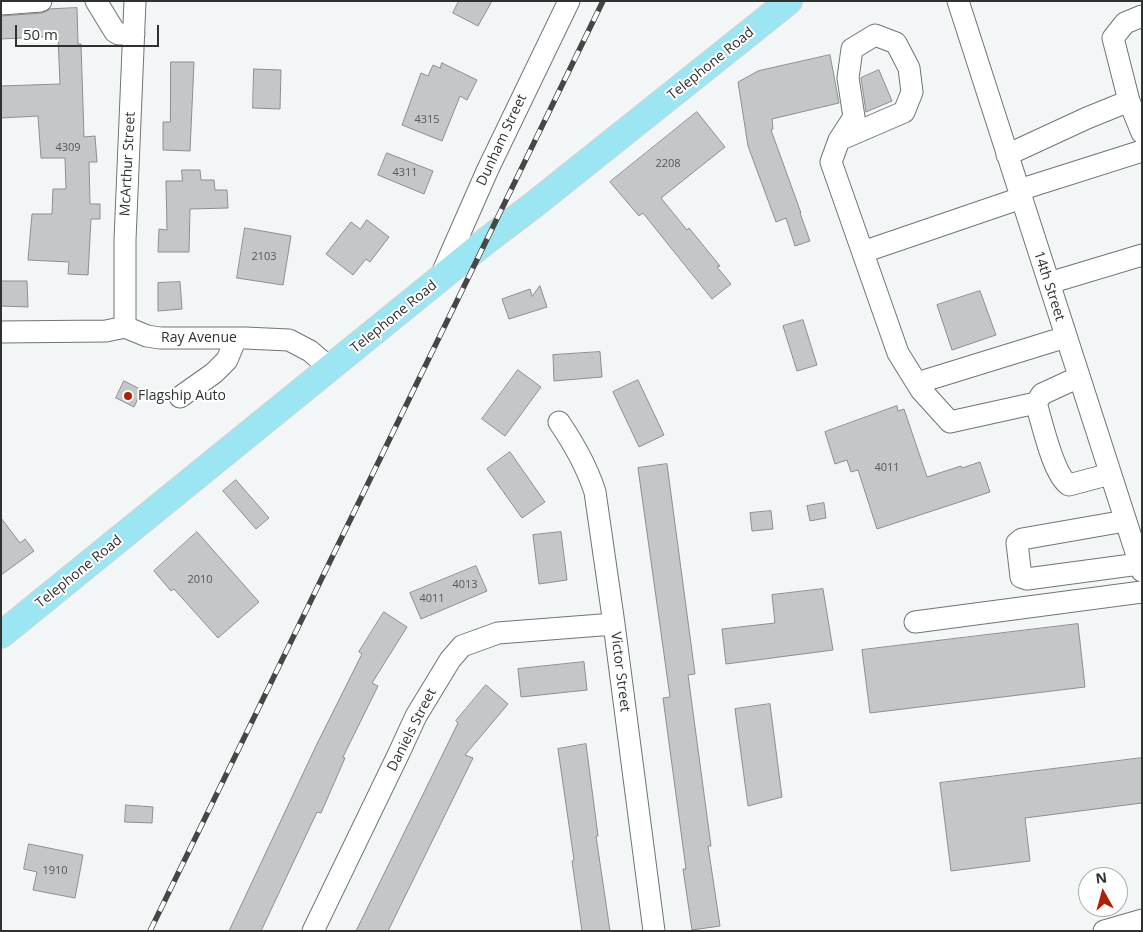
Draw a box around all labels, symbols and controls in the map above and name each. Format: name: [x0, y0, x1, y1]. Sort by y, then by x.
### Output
scale bar: [18, 15, 161, 47]
text: 50 m: [23, 24, 58, 44]
street label: Telephone Road: [665, 24, 757, 104]
street label: Dunham Street: [473, 91, 531, 189]
street label: McArthur Street: [117, 111, 139, 217]
house number: 4315: [414, 113, 440, 127]
house number: 4309: [55, 141, 81, 155]
house number: 2208: [655, 157, 681, 171]
house number: 4311: [392, 166, 418, 180]
street label: 14th Street: [1030, 249, 1068, 323]
house number: 2103: [251, 250, 277, 264]
street label: Telephone Road: [348, 277, 440, 357]
street label: Ray Avenue: [161, 330, 237, 346]
place label: Flagship Auto: [138, 388, 226, 404]
marker: Flagship Auto: [122, 390, 134, 402]
house number: 4011: [874, 461, 900, 475]
street label: Telephone Road: [33, 532, 125, 612]
house number: 2010: [187, 573, 213, 587]
house number: 4013: [452, 578, 478, 592]
house number: 4011: [419, 592, 445, 606]
street label: Victor Street: [607, 631, 633, 713]
street label: Daniels Street: [384, 686, 440, 774]
house number: 1910: [42, 864, 68, 878]
north arrow: [1078, 867, 1128, 917]
text: N: [1094, 867, 1108, 888]

